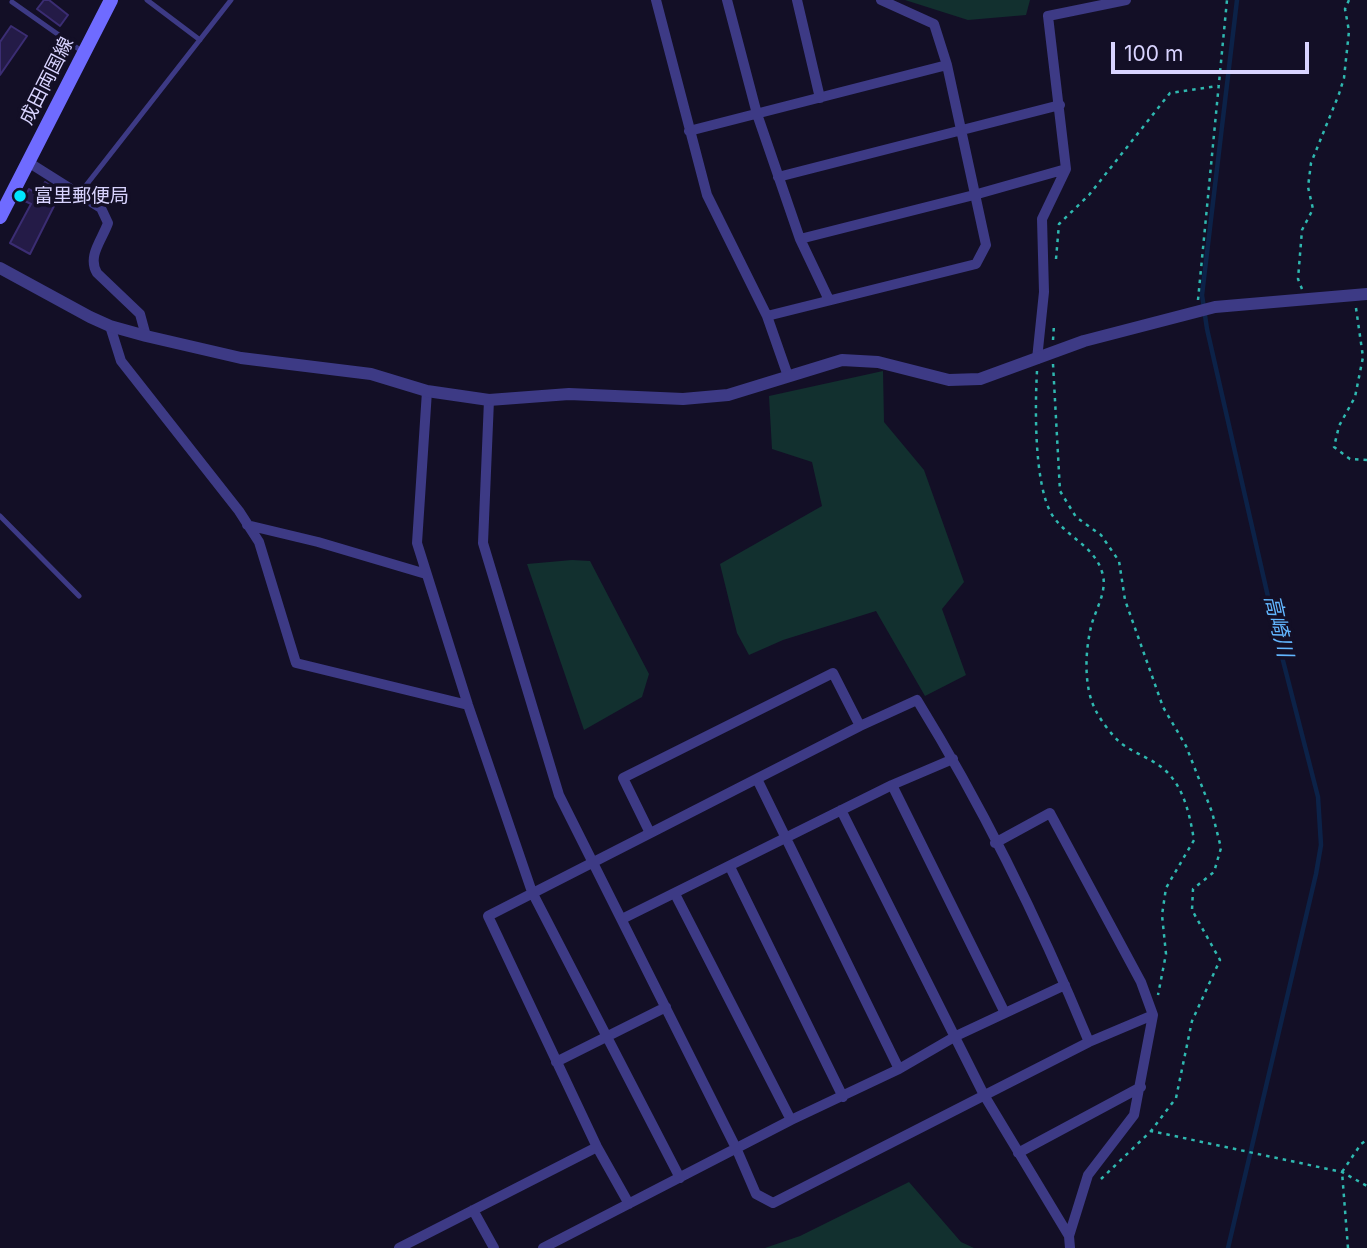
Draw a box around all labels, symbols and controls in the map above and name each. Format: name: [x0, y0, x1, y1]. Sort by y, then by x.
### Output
scale bar: [1115, 28, 1313, 72]
street label: 成田両国線: [15, 34, 79, 128]
text: 100 m: [1124, 41, 1183, 66]
place label: 富里郵便局: [34, 185, 129, 207]
marker: 富里郵便局: [12, 188, 28, 204]
water label: 高崎川: [1259, 592, 1297, 660]

